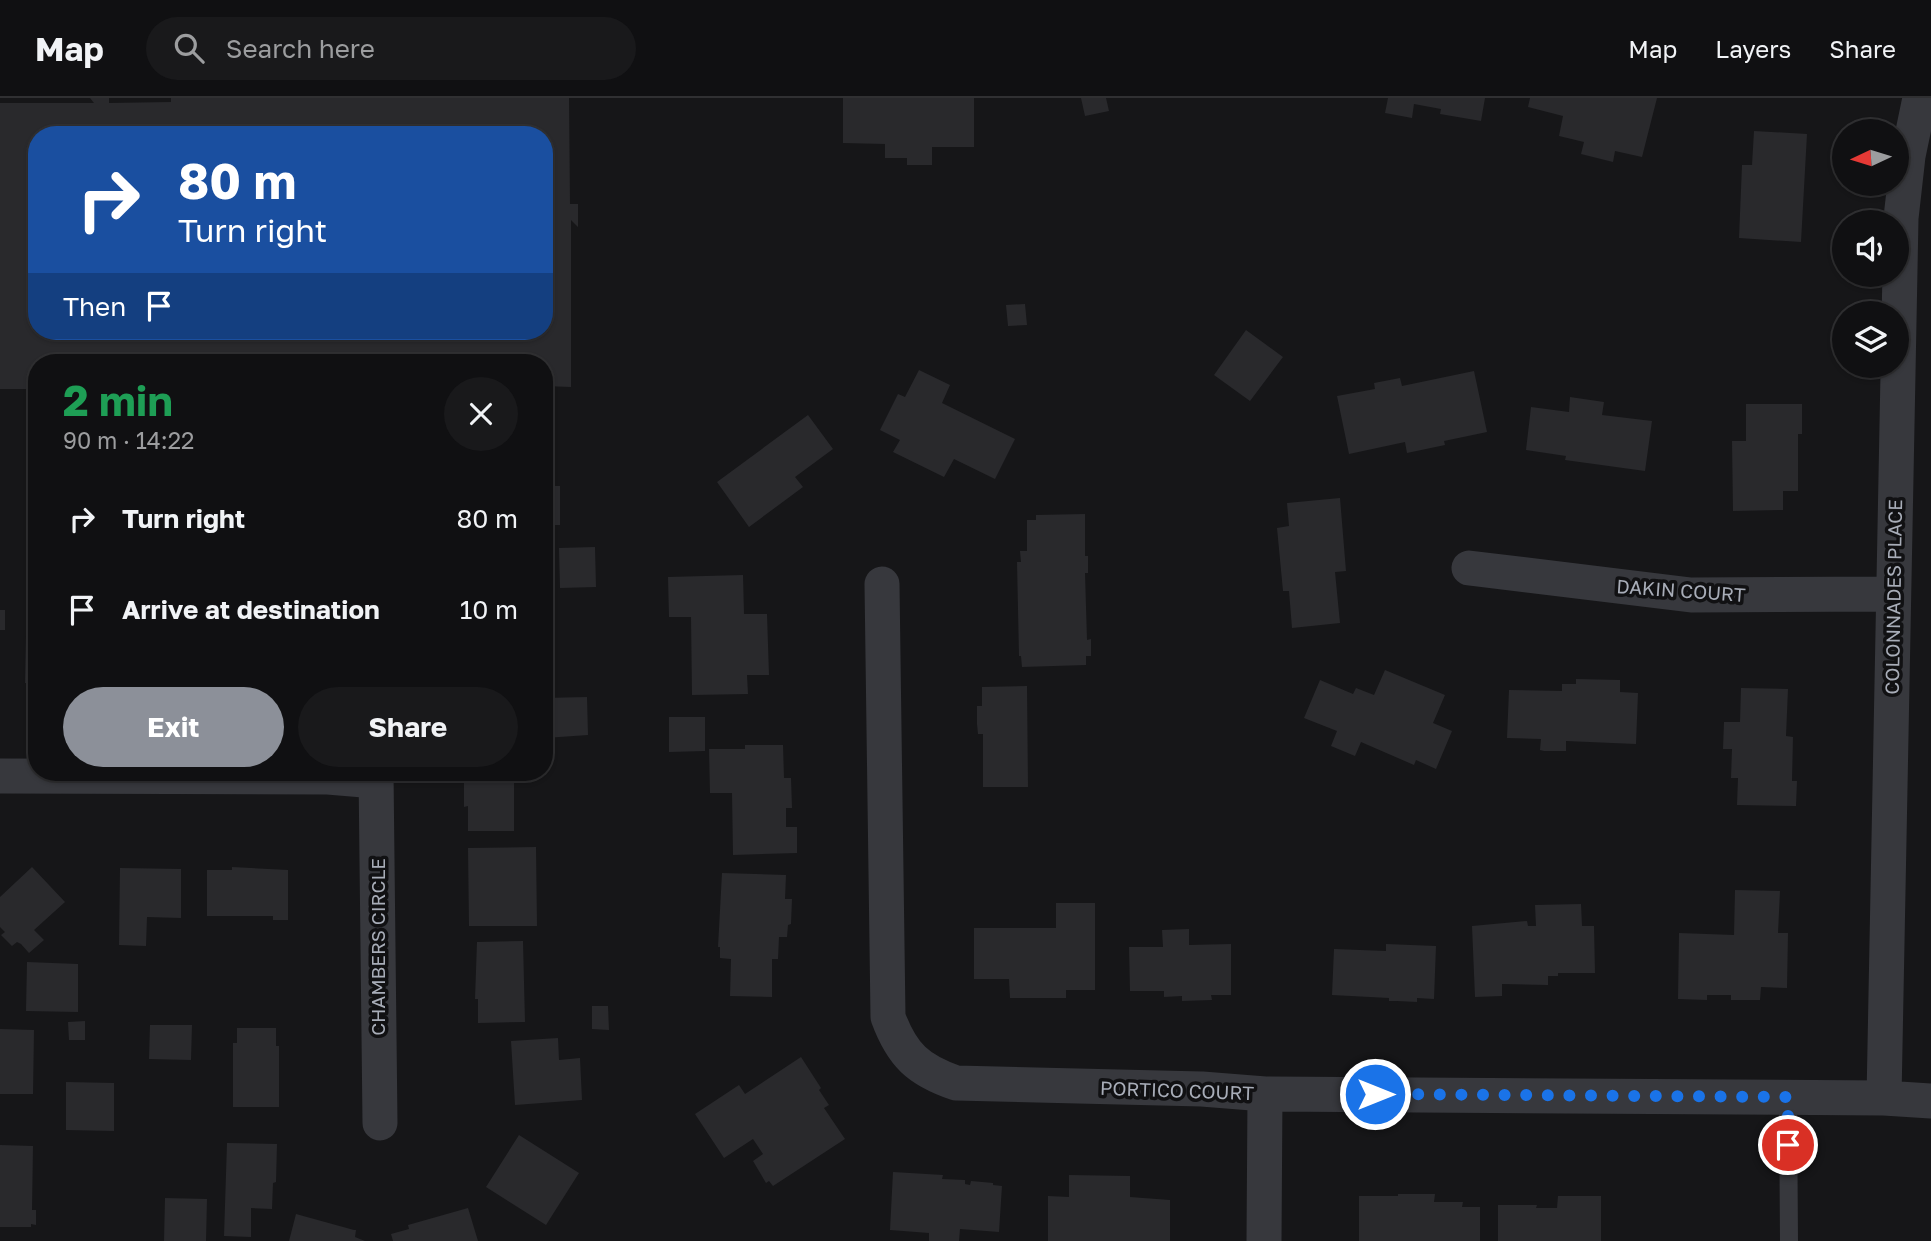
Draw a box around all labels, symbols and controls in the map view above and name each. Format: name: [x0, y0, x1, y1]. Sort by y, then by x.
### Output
search box: [146, 17, 636, 80]
text: Map: [35, 29, 104, 68]
icon: search: [170, 29, 208, 67]
text: Search here: [226, 33, 375, 64]
text: Map: [1628, 34, 1677, 63]
text: Layers: [1715, 34, 1791, 63]
text: Share: [1829, 34, 1896, 63]
north arrow: [1832, 119, 1909, 196]
map controls: [1832, 119, 1909, 378]
text: 80 m: [178, 151, 296, 210]
icon: right: [63, 154, 154, 245]
button: sound: [1832, 210, 1909, 287]
text: Turn right: [178, 211, 327, 249]
icon: arrive: [140, 287, 178, 325]
text: Then: [63, 291, 126, 322]
button: layers: [1832, 301, 1909, 378]
text: 2 min: [63, 375, 173, 425]
button: close: [444, 377, 518, 451]
text: 90 m · 14:22: [63, 426, 194, 454]
street label: COLONNADES PLACE: [1880, 499, 1906, 695]
icon: right: [63, 500, 101, 538]
text: Turn right: [122, 503, 245, 534]
text: 80 m: [457, 503, 518, 534]
street label: DAKIN COURT: [1616, 574, 1746, 606]
icon: arrive: [63, 591, 101, 629]
text: Arrive at destination: [122, 594, 380, 625]
text: 10 m: [460, 594, 518, 625]
button: Exit: [63, 687, 284, 767]
button: Share: [298, 687, 518, 767]
street label: CHAMBERS CIRCLE: [366, 858, 389, 1036]
position arrow: [1338, 1057, 1412, 1131]
street label: PORTICO COURT: [1100, 1076, 1255, 1104]
pin: [1758, 1115, 1818, 1175]
icon: arrive: [1769, 1126, 1807, 1164]

